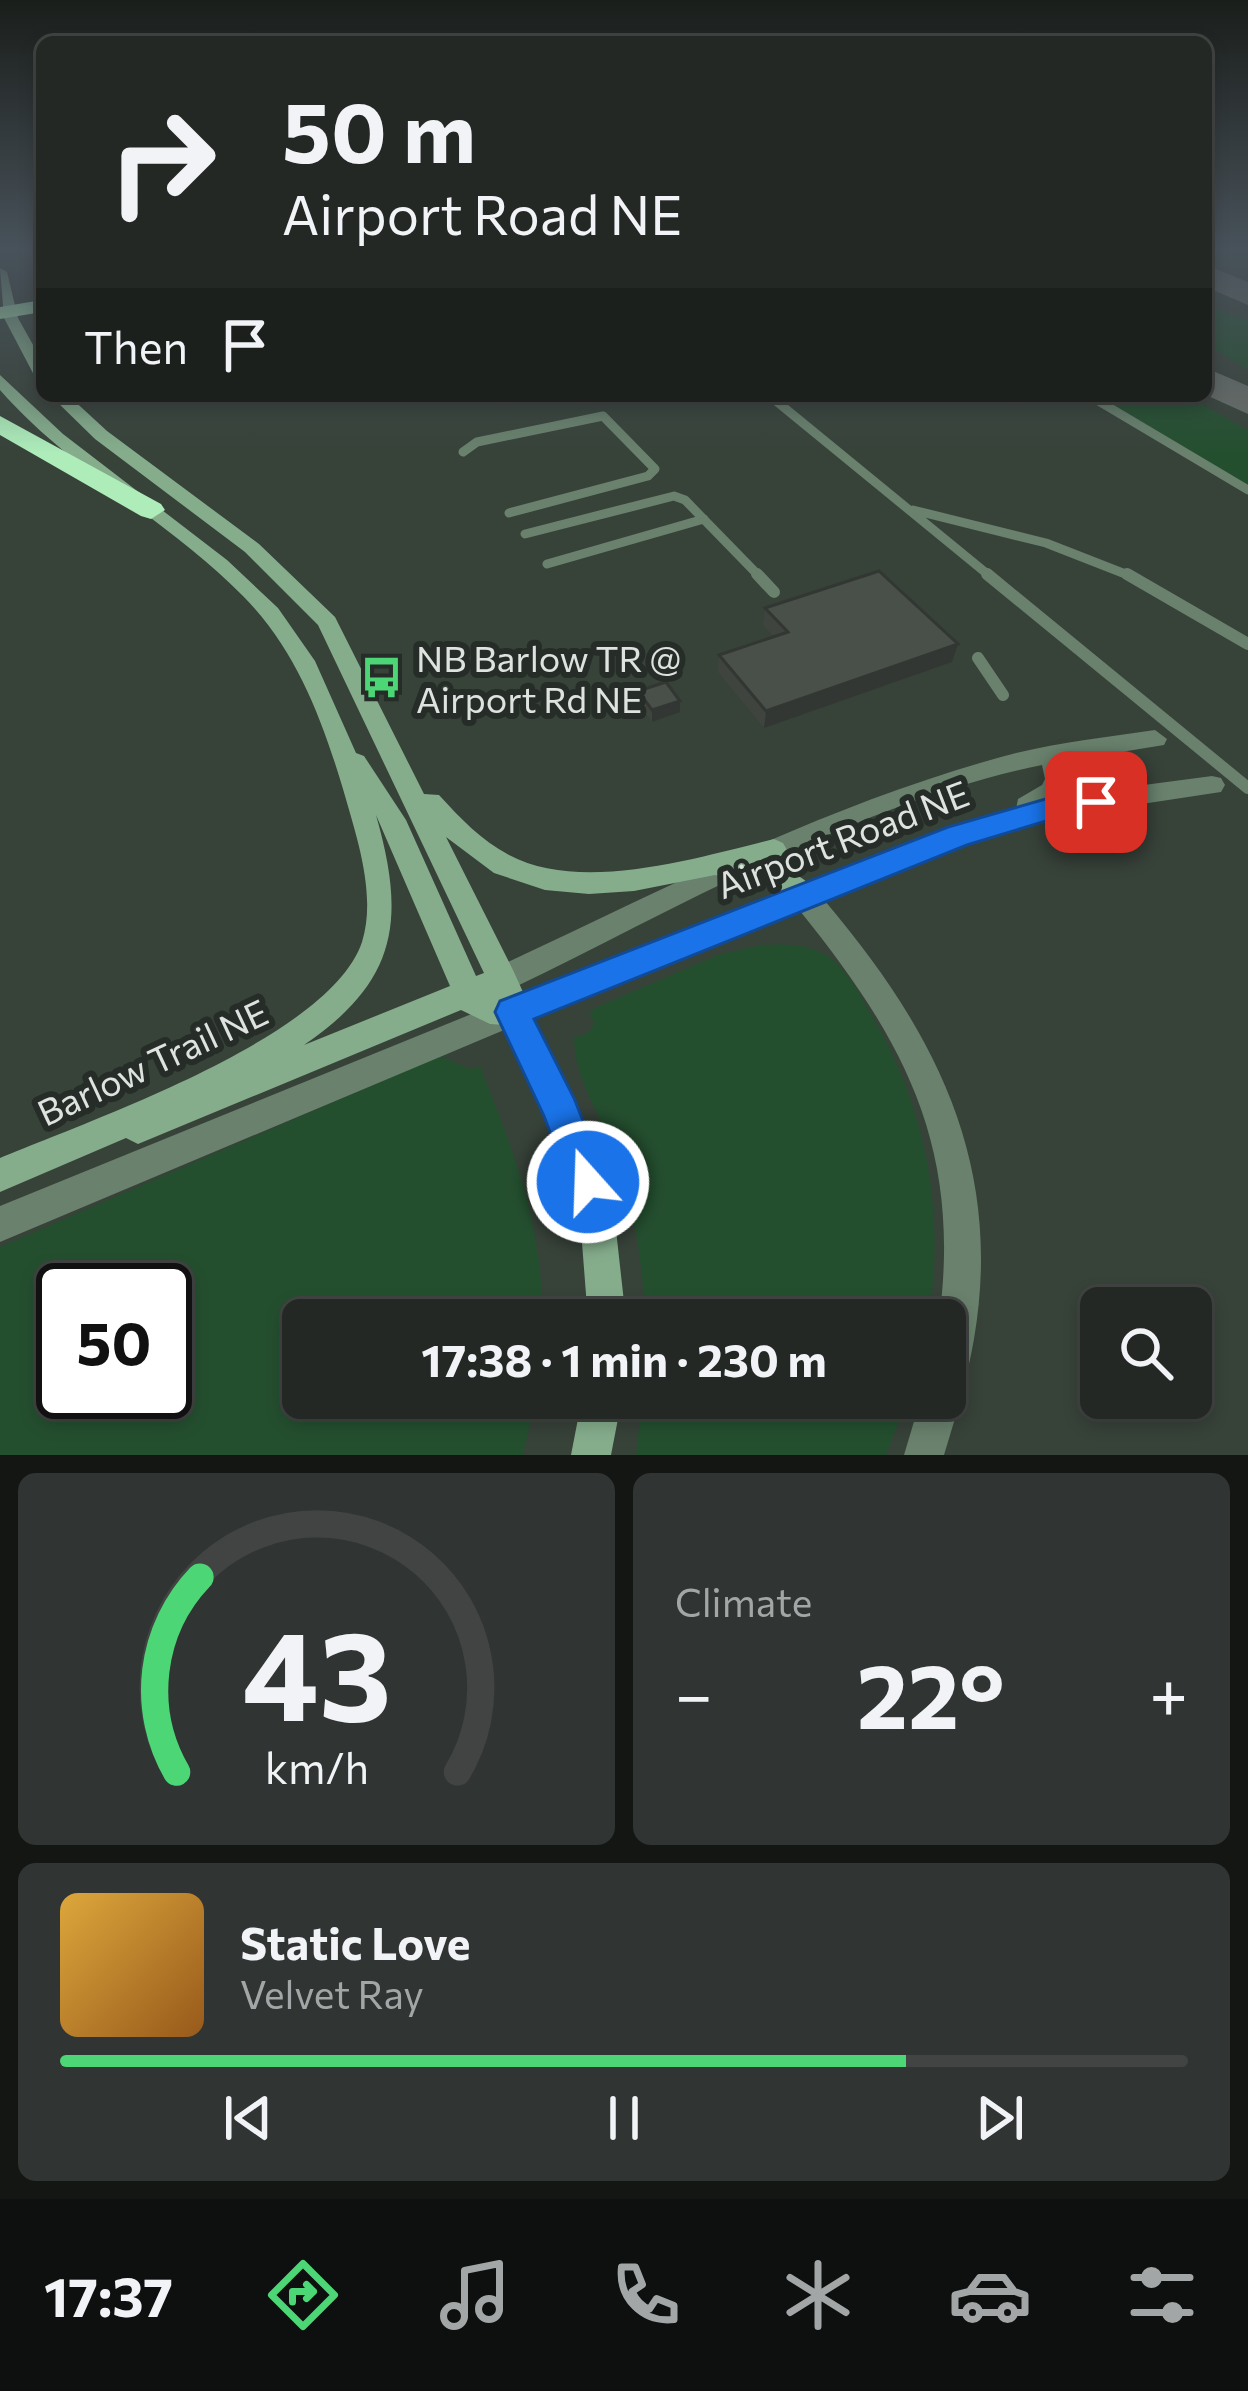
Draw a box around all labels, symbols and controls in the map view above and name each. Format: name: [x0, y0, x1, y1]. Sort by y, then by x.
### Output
text: 50 m: [282, 78, 476, 180]
icon: right: [84, 84, 240, 240]
text: Airport Road NE: [282, 180, 682, 246]
icon: arrive: [212, 312, 278, 378]
text: Then: [84, 318, 188, 373]
place label: NB Barlow TR @ Airport Rd NE: [416, 635, 681, 720]
bus stop icon: NB Barlow TR @ Airport Rd NE: [359, 655, 405, 701]
pin: [1045, 751, 1147, 853]
icon: arrive: [1063, 769, 1129, 835]
street label: Airport Road NE: [710, 770, 974, 906]
street label: Barlow Trail NE: [30, 988, 274, 1134]
position arrow: [525, 1119, 651, 1245]
speed limit sign: 50: [36, 1263, 192, 1419]
map controls: [1080, 1287, 1212, 1419]
button: search: [1080, 1287, 1212, 1419]
text: 17:38 · 1 min · 230 m: [421, 1331, 827, 1386]
text: Climate: [675, 1577, 812, 1625]
text: 43: [242, 1594, 391, 1747]
text: 22°: [857, 1637, 1005, 1748]
text: −: [675, 1652, 713, 1733]
text: +: [1149, 1652, 1188, 1733]
text: km/h: [264, 1740, 369, 1793]
text: Static Love: [240, 1914, 470, 1969]
text: Velvet Ray: [240, 1969, 424, 2017]
icon: previous: [215, 2085, 281, 2151]
icon: pause: [591, 2085, 657, 2151]
icon: next: [967, 2085, 1033, 2151]
icon: directions: [261, 2253, 345, 2337]
icon: music: [433, 2253, 517, 2337]
icon: phone: [604, 2253, 688, 2337]
icon: climate: [776, 2253, 860, 2337]
icon: car: [948, 2253, 1032, 2337]
icon: filters: [1120, 2253, 1204, 2337]
text: 17:37: [44, 2262, 173, 2328]

